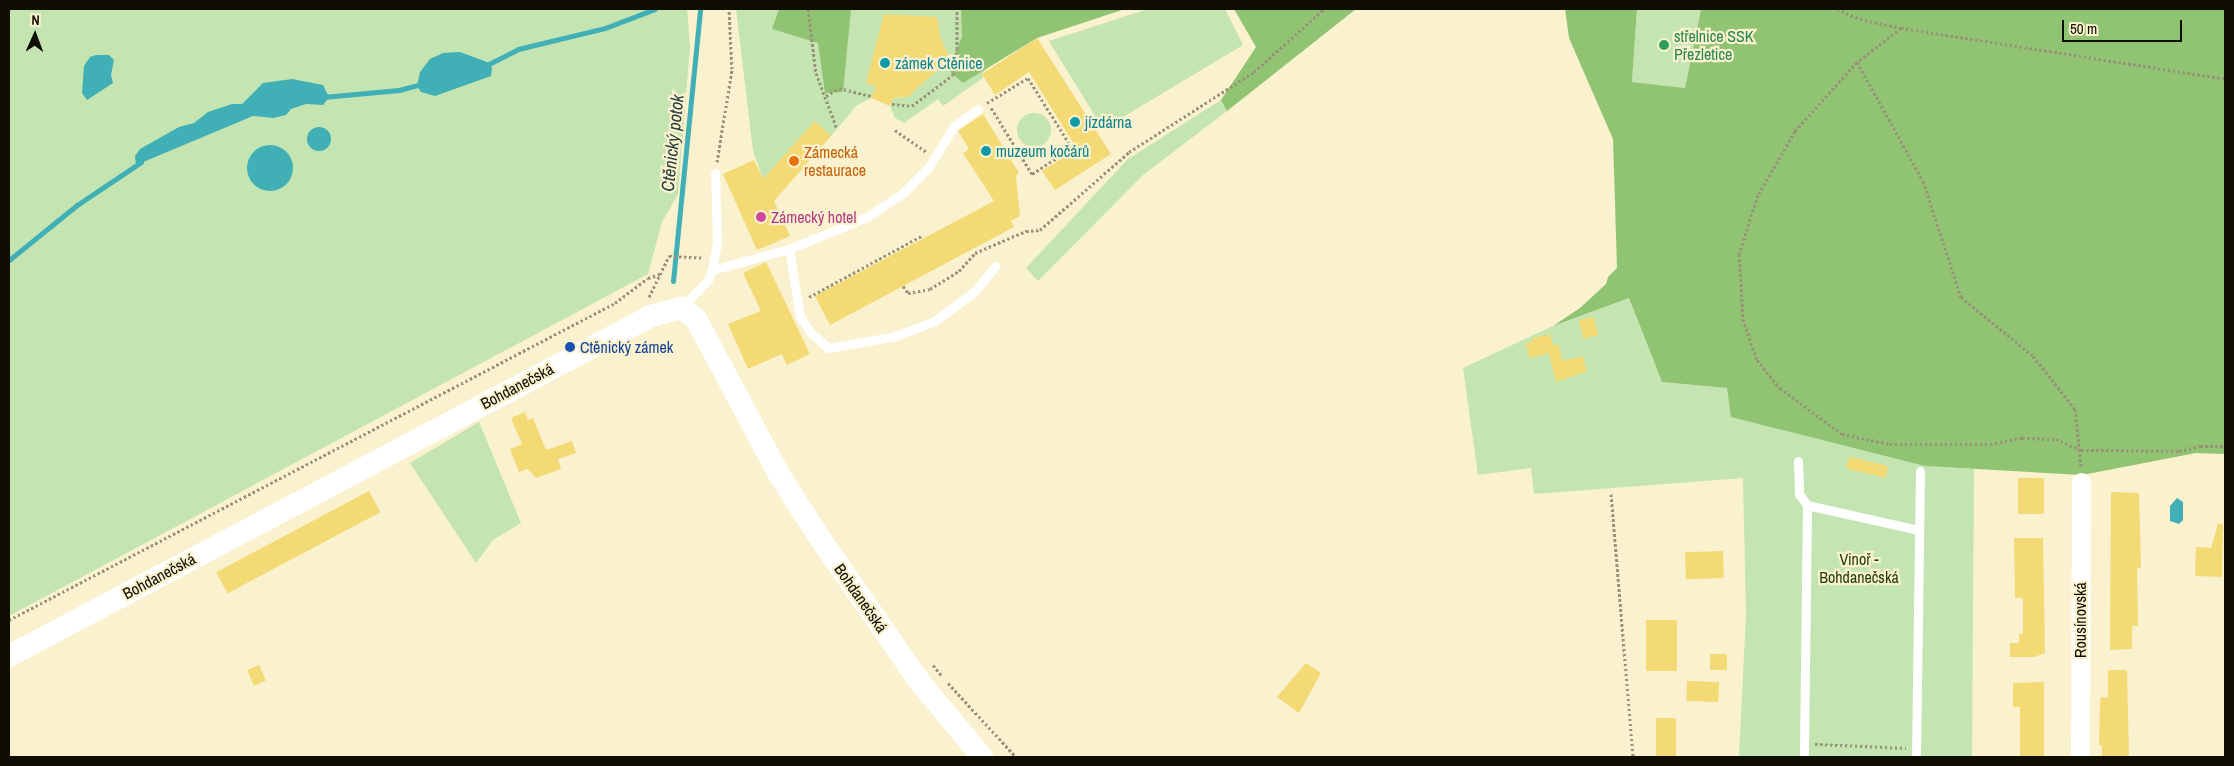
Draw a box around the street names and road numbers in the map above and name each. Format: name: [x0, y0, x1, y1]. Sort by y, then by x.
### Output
street label: Bohdanečská: [477, 359, 557, 413]
street label: Bohdanečská: [119, 549, 199, 603]
street label: Bohdanečská: [830, 560, 892, 636]
street label: Rousínovská: [2070, 582, 2090, 658]

